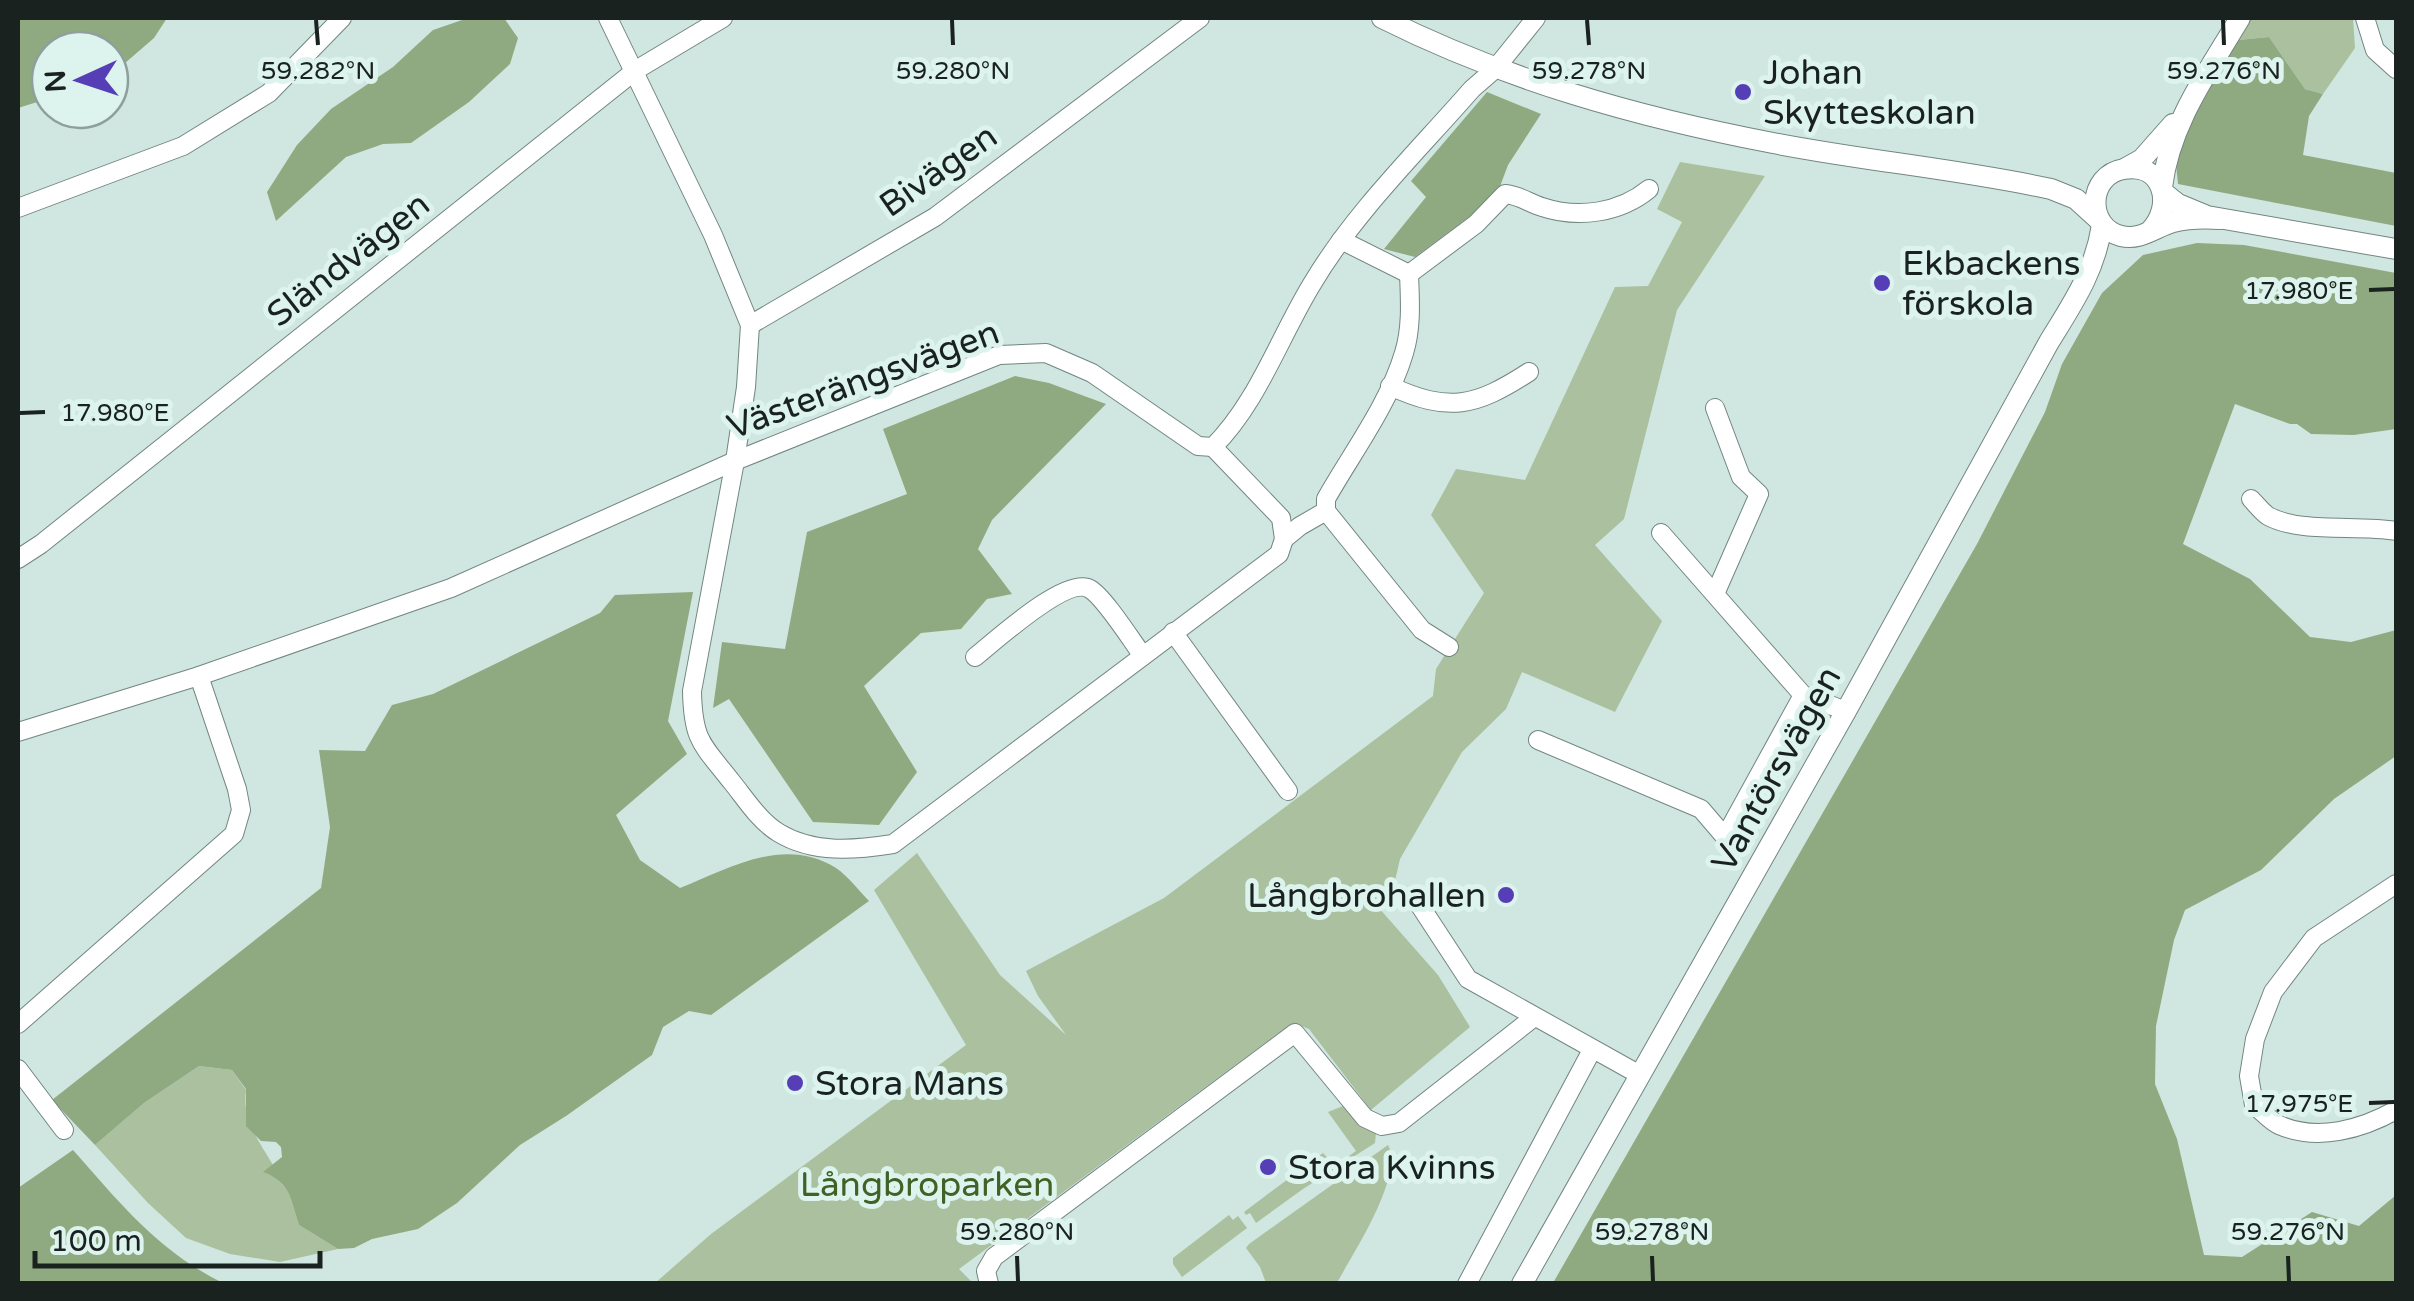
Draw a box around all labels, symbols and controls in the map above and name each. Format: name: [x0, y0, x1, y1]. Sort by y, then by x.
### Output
north arrow: [30, 30, 130, 130]
place label: Johan Skytteskolan: [1763, 52, 1976, 134]
text: 59.282°N: [261, 56, 375, 86]
text: 59.280°N: [896, 56, 1010, 86]
text: 59.278°N: [1532, 56, 1646, 86]
text: 59.276°N: [2167, 56, 2281, 86]
text: N: [38, 69, 74, 93]
marker: Johan Skytteskolan: [1732, 81, 1754, 103]
street label: Bivägen: [872, 115, 1005, 226]
street label: Sländvägen: [259, 183, 438, 336]
place label: Ekbackens förskola: [1902, 243, 2081, 325]
marker: Ekbackens förskola: [1871, 272, 1893, 294]
text: 17.980°E: [2244, 276, 2354, 306]
street label: Västerängsvägen: [722, 311, 1005, 449]
text: 17.980°E: [60, 398, 170, 428]
street label: Vantörsvägen: [1703, 659, 1851, 880]
place label: Långbrohallen: [1247, 875, 1486, 917]
marker: Långbrohallen: [1495, 884, 1517, 906]
place label: Stora Mans: [815, 1063, 1004, 1105]
marker: Stora Mans: [784, 1072, 806, 1094]
text: 17.975°E: [2245, 1089, 2353, 1119]
place label: Stora Kvinns: [1288, 1147, 1496, 1189]
marker: Stora Kvinns: [1257, 1156, 1279, 1178]
park label: Långbroparken: [800, 1164, 1054, 1206]
scale bar: [35, 1206, 320, 1268]
text: 59.280°N: [960, 1217, 1074, 1247]
text: 59.278°N: [1595, 1217, 1709, 1247]
text: 59.276°N: [2231, 1217, 2345, 1247]
text: 100 m: [50, 1223, 142, 1260]

